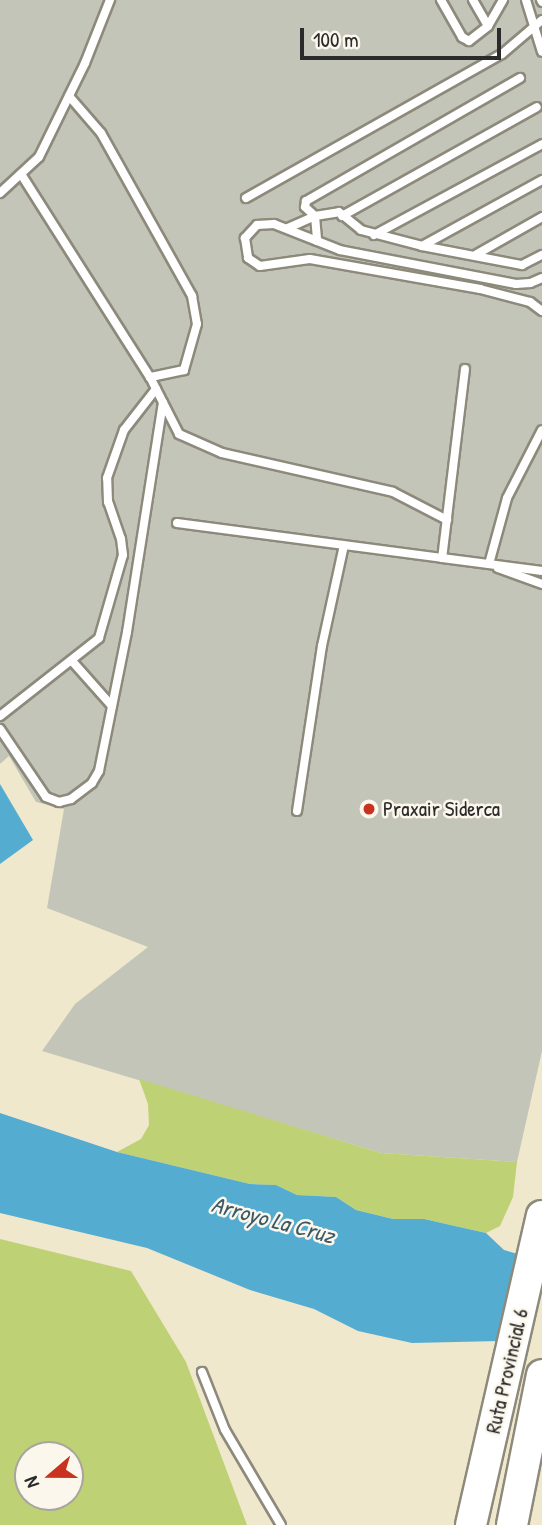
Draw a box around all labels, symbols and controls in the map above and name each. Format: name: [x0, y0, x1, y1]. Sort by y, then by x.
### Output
scale bar: [304, 14, 505, 58]
text: 100 m: [313, 25, 359, 54]
place label: Praxair Siderca: [383, 796, 500, 822]
marker: Praxair Siderca: [361, 801, 377, 817]
water label: Arroyo La Cruz: [209, 1190, 337, 1250]
street label: Ruta Provincial 6: [480, 1306, 534, 1436]
north arrow: [14, 1441, 84, 1511]
text: N: [17, 1473, 45, 1492]

